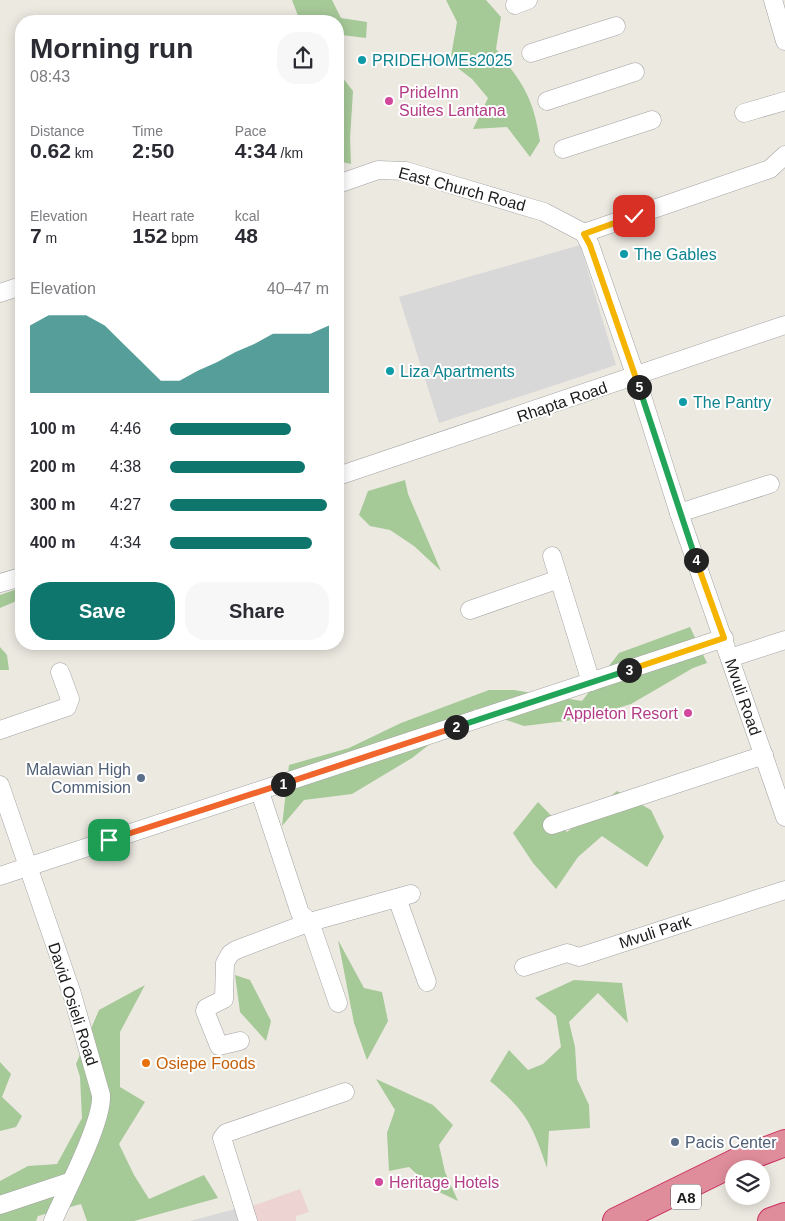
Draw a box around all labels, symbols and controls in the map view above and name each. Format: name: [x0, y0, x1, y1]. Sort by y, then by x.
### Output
button: share: [277, 32, 329, 84]
text: Morning run: [30, 33, 193, 64]
place label: PRIDEHOMEs2025: [372, 52, 513, 69]
marker: PRIDEHOMEs2025: [356, 54, 368, 66]
text: 08:43: [30, 68, 70, 85]
place label: PrideInn Suites Lantana: [399, 84, 506, 119]
marker: PrideInn Suites Lantana: [383, 95, 395, 107]
text: Distance: [30, 123, 84, 139]
text: Time: [132, 123, 163, 139]
text: Pace: [235, 123, 267, 139]
text: 0.62: [30, 139, 71, 162]
text: 2:50: [132, 139, 174, 162]
text: 4:34: [235, 139, 277, 162]
text: km: [71, 145, 93, 161]
text: /km: [277, 145, 303, 161]
street label: East Church Road: [397, 164, 527, 214]
pin: [613, 195, 655, 237]
icon: check: [620, 202, 648, 230]
text: Elevation: [30, 208, 88, 224]
text: Heart rate: [132, 208, 195, 224]
text: kcal: [235, 208, 260, 224]
text: 7: [30, 224, 42, 247]
text: 152: [132, 224, 167, 247]
text: 48: [235, 224, 258, 247]
text: m: [42, 230, 57, 246]
text: bpm: [167, 230, 199, 246]
place label: The Gables: [634, 246, 717, 263]
marker: The Gables: [618, 248, 630, 260]
text: Elevation: [30, 280, 96, 297]
text: 40–47 m: [267, 280, 329, 297]
place label: Liza Apartments: [400, 363, 515, 380]
marker: Liza Apartments: [384, 365, 396, 377]
pin: 5: [626, 374, 652, 400]
street label: Rhapta Road: [515, 379, 609, 425]
text: 5: [636, 379, 643, 395]
place label: The Pantry: [693, 394, 771, 411]
marker: The Pantry: [677, 396, 689, 408]
text: 100 m: [30, 420, 75, 437]
text: 4:46: [110, 420, 141, 437]
text: 200 m: [30, 458, 75, 475]
text: 4:38: [110, 458, 141, 475]
text: 300 m: [30, 496, 75, 513]
text: 4:27: [110, 496, 141, 513]
text: 400 m: [30, 534, 75, 551]
text: 4:34: [110, 534, 141, 551]
pin: 4: [684, 548, 708, 572]
text: 4: [693, 552, 700, 568]
button: Save: [30, 582, 175, 640]
button: Share: [185, 582, 329, 640]
street label: Mvuli Road: [722, 656, 764, 738]
pin: 3: [616, 658, 642, 682]
text: 3: [626, 662, 633, 678]
place label: Appleton Resort: [563, 705, 679, 722]
marker: Appleton Resort: [682, 707, 694, 719]
pin: 2: [444, 714, 468, 740]
text: 2: [453, 719, 460, 735]
place label: Malawian High Commision: [26, 761, 131, 796]
marker: Malawian High Commision: [135, 772, 147, 784]
pin: 1: [270, 772, 296, 796]
text: 1: [280, 776, 287, 792]
pin: [88, 819, 130, 861]
icon: arrive: [95, 826, 123, 854]
street label: Mvuli Park: [617, 912, 694, 952]
street label: David Osieli Road: [45, 940, 101, 1068]
place label: Osiepe Foods: [156, 1055, 256, 1072]
marker: Osiepe Foods: [140, 1057, 152, 1069]
place label: Pacis Center: [685, 1134, 777, 1151]
marker: Pacis Center: [669, 1136, 681, 1148]
map controls: [725, 1160, 770, 1205]
button: layers: [725, 1160, 770, 1205]
place label: Heritage Hotels: [389, 1174, 499, 1191]
marker: Heritage Hotels: [373, 1176, 385, 1188]
road number: A8: [671, 1184, 701, 1210]

